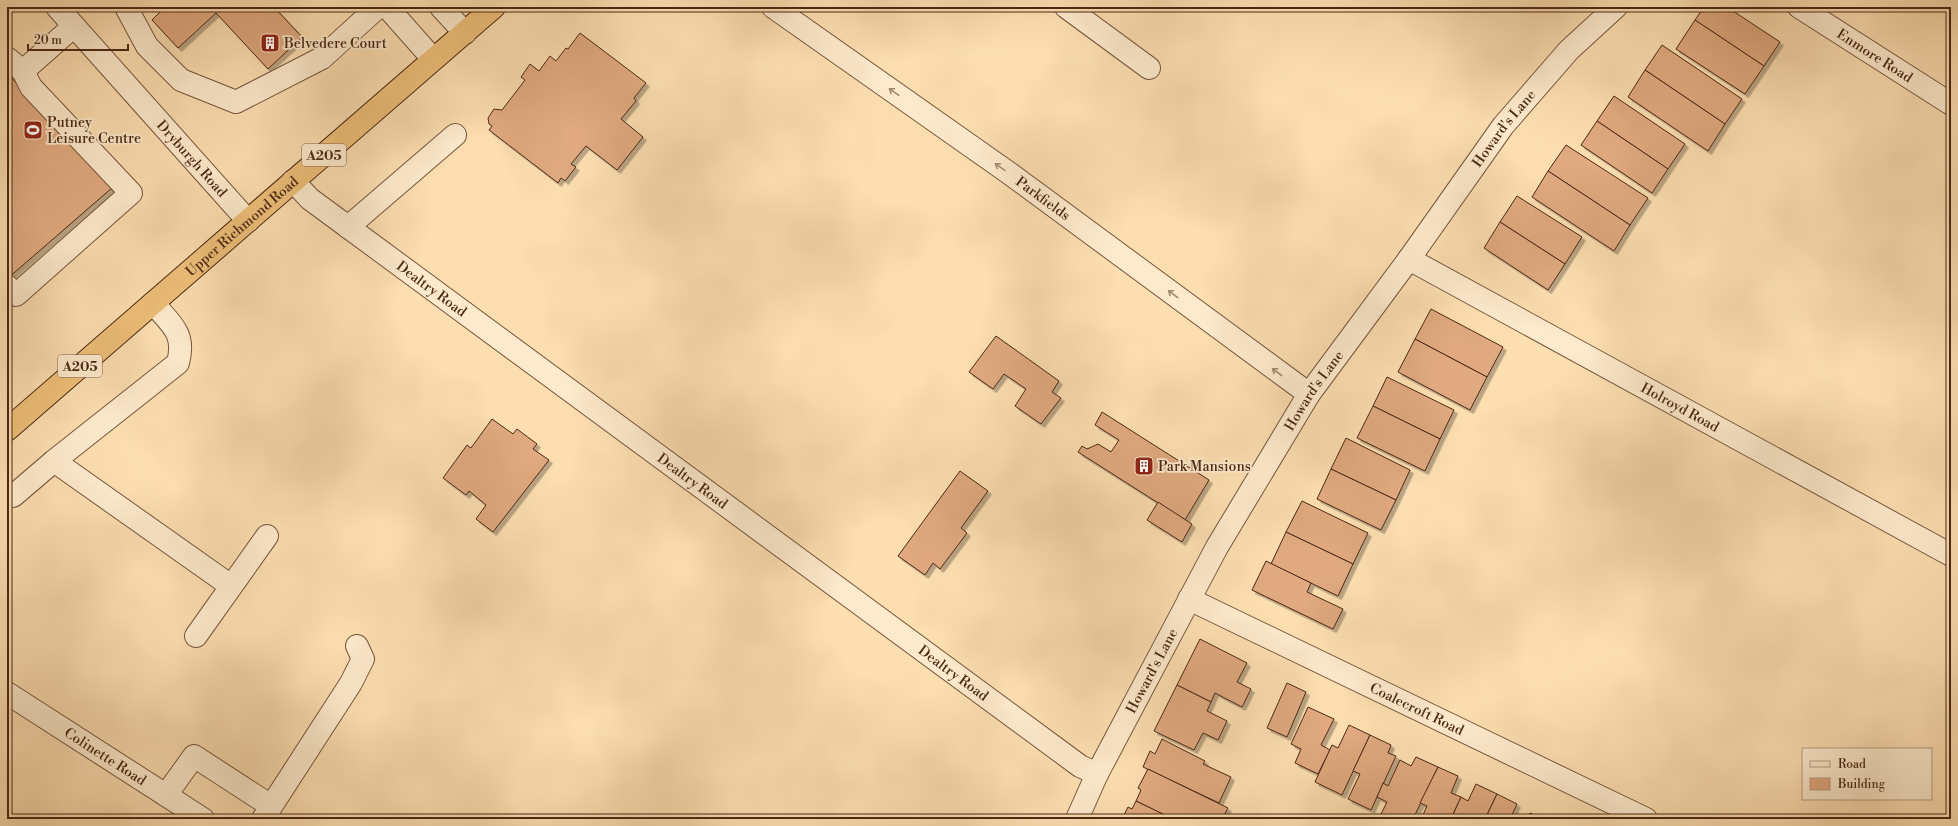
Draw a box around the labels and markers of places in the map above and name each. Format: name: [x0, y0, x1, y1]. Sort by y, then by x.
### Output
building icon: Belvedere Court: [259, 32, 281, 54]
place label: Belvedere Court: [283, 35, 387, 53]
place label: Putney Leisure Centre: [47, 114, 141, 148]
sports icon: Putney Leisure Centre: [22, 119, 44, 141]
building icon: Park Mansions: [1133, 455, 1155, 477]
place label: Park Mansions: [1158, 458, 1251, 476]

